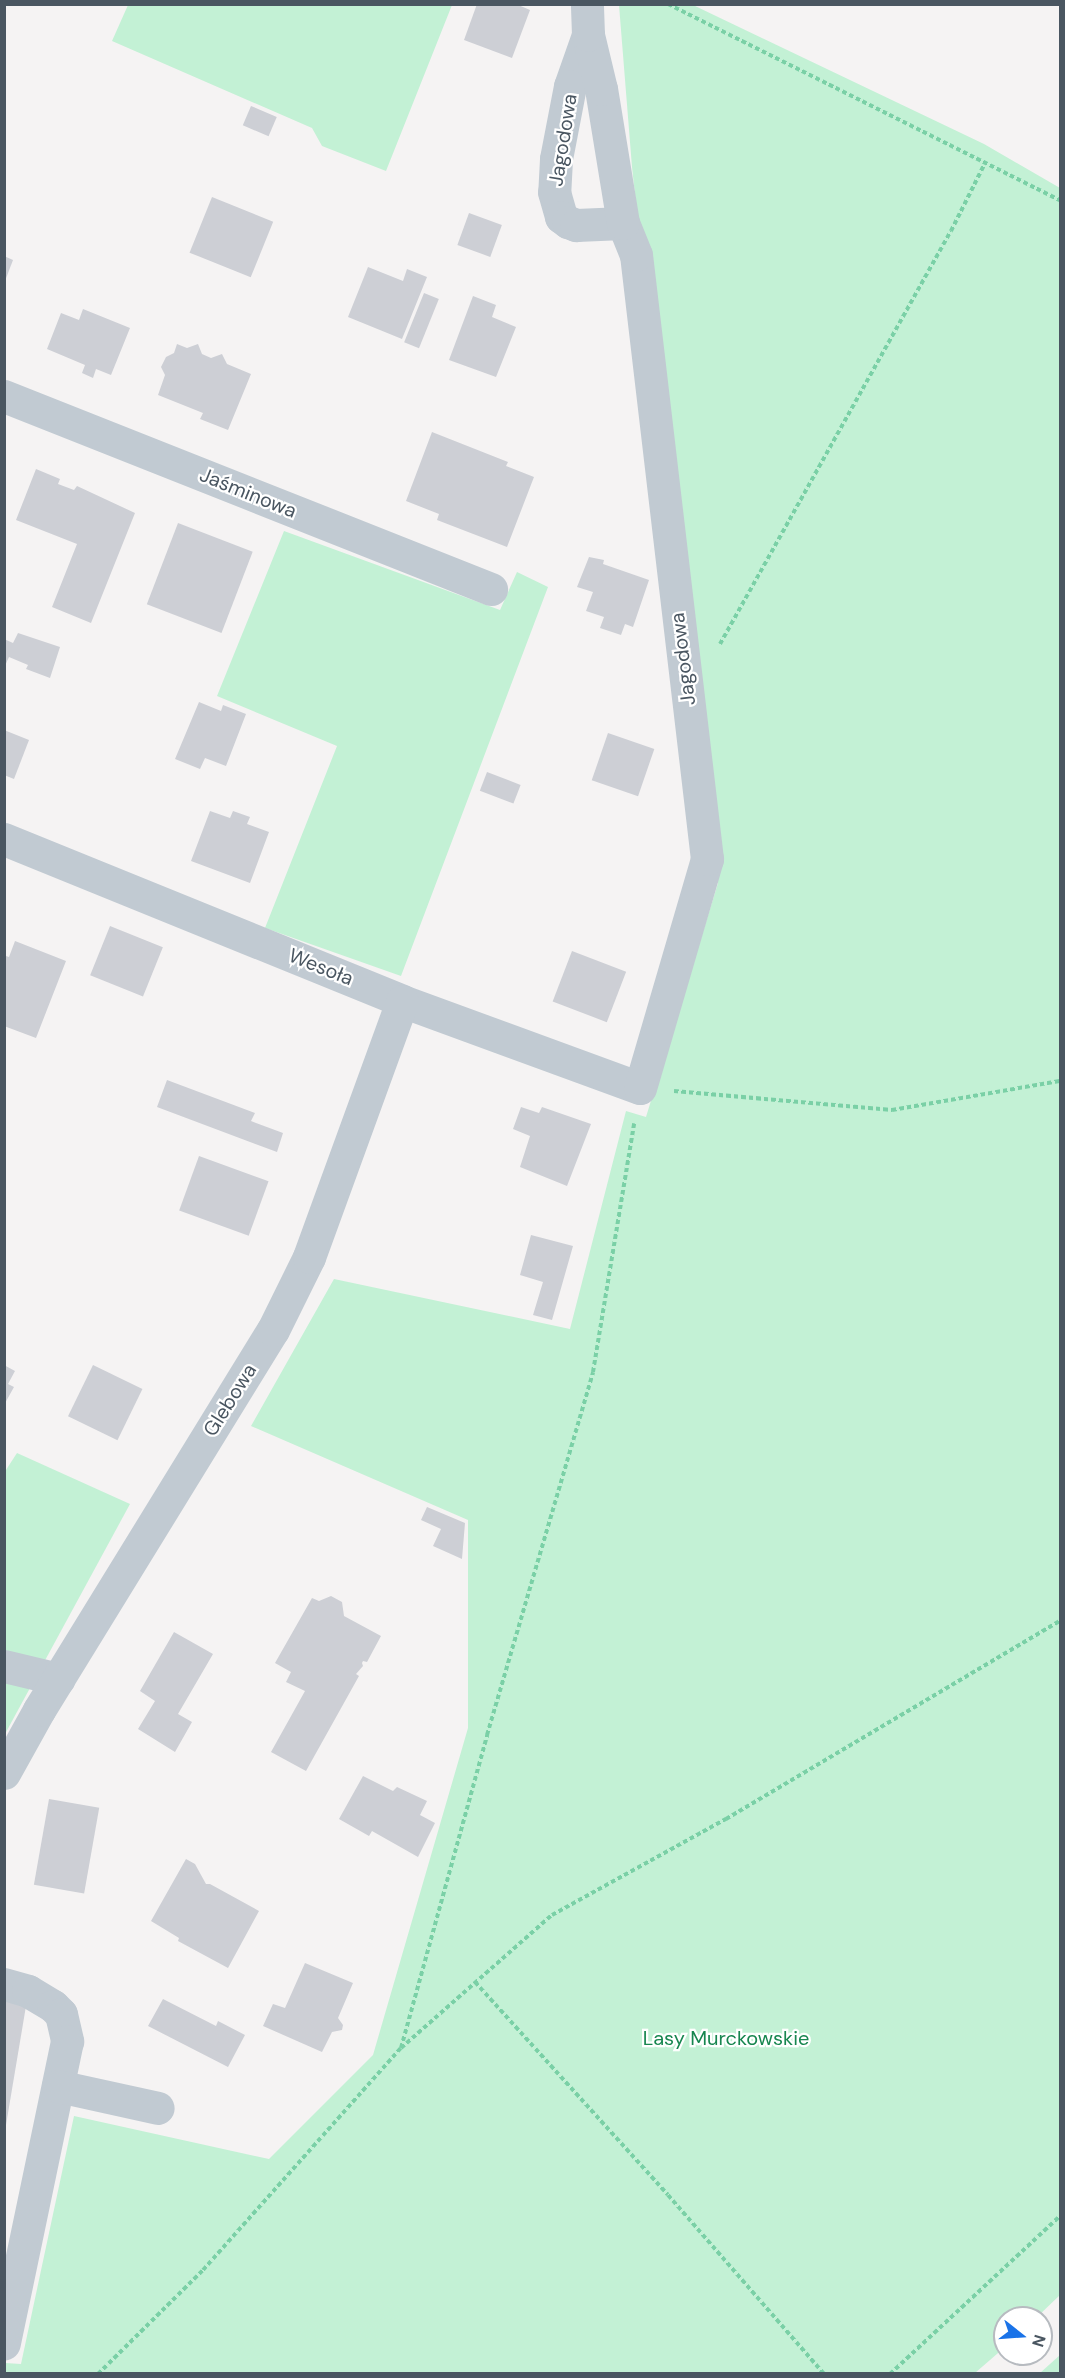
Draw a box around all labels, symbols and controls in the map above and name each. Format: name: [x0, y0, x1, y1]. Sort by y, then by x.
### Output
street label: Jagodowa: [544, 92, 582, 188]
street label: Jaśminowa: [196, 463, 300, 523]
street label: Jagodowa: [665, 611, 701, 707]
street label: Wesoła: [285, 943, 357, 991]
street label: Glebowa: [198, 1359, 262, 1441]
park label: Lasy Murckowskie: [643, 2026, 809, 2050]
north arrow: [993, 2306, 1053, 2366]
text: N: [1027, 2332, 1051, 2349]

